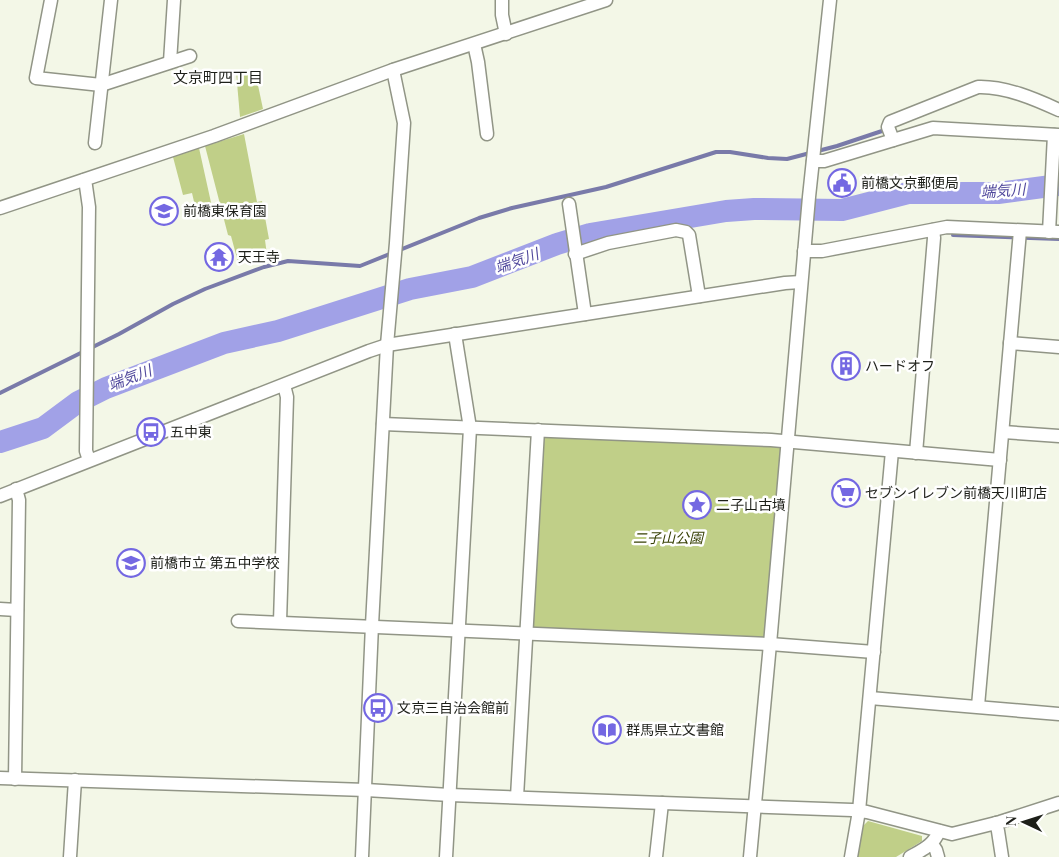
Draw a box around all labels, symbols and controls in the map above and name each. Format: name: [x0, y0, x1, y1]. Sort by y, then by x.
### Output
district label: 文京町四丁目: [173, 67, 263, 87]
public building icon: 前橋文京郵便局: [827, 168, 857, 198]
place label: 前橋文京郵便局: [861, 173, 959, 192]
water label: 端気川: [980, 178, 1028, 202]
school or university icon: 前橋東保育園: [149, 196, 179, 226]
place label: 前橋東保育園: [183, 201, 267, 220]
temple icon: 天王寺: [204, 242, 234, 272]
water label: 端気川: [492, 242, 543, 277]
place label: 天王寺: [238, 247, 280, 266]
building icon: ハードオフ: [831, 351, 861, 381]
place label: ハードオフ: [865, 356, 935, 375]
water label: 端気川: [105, 359, 156, 394]
bus stop icon: 五中東: [136, 417, 166, 447]
place label: 五中東: [170, 422, 212, 441]
supermarket icon: セブンイレブン前橋天川町店: [831, 478, 861, 508]
place label: セブンイレブン前橋天川町店: [865, 483, 1047, 502]
place icon: 二子山古墳: [682, 490, 712, 520]
place label: 二子山古墳: [716, 495, 786, 514]
park label: 二子山公園: [633, 528, 705, 547]
school or university icon: 前橋市立 第五中学校: [116, 548, 146, 578]
place label: 前橋市立 第五中学校: [150, 553, 280, 572]
bus stop icon: 文京三自治会館前: [363, 693, 393, 723]
place label: 文京三自治会館前: [397, 698, 509, 717]
library icon: 群馬県立文書館: [592, 715, 622, 745]
place label: 群馬県立文書館: [626, 720, 724, 739]
north arrow: [999, 797, 1049, 847]
text: N: [1001, 815, 1020, 827]

